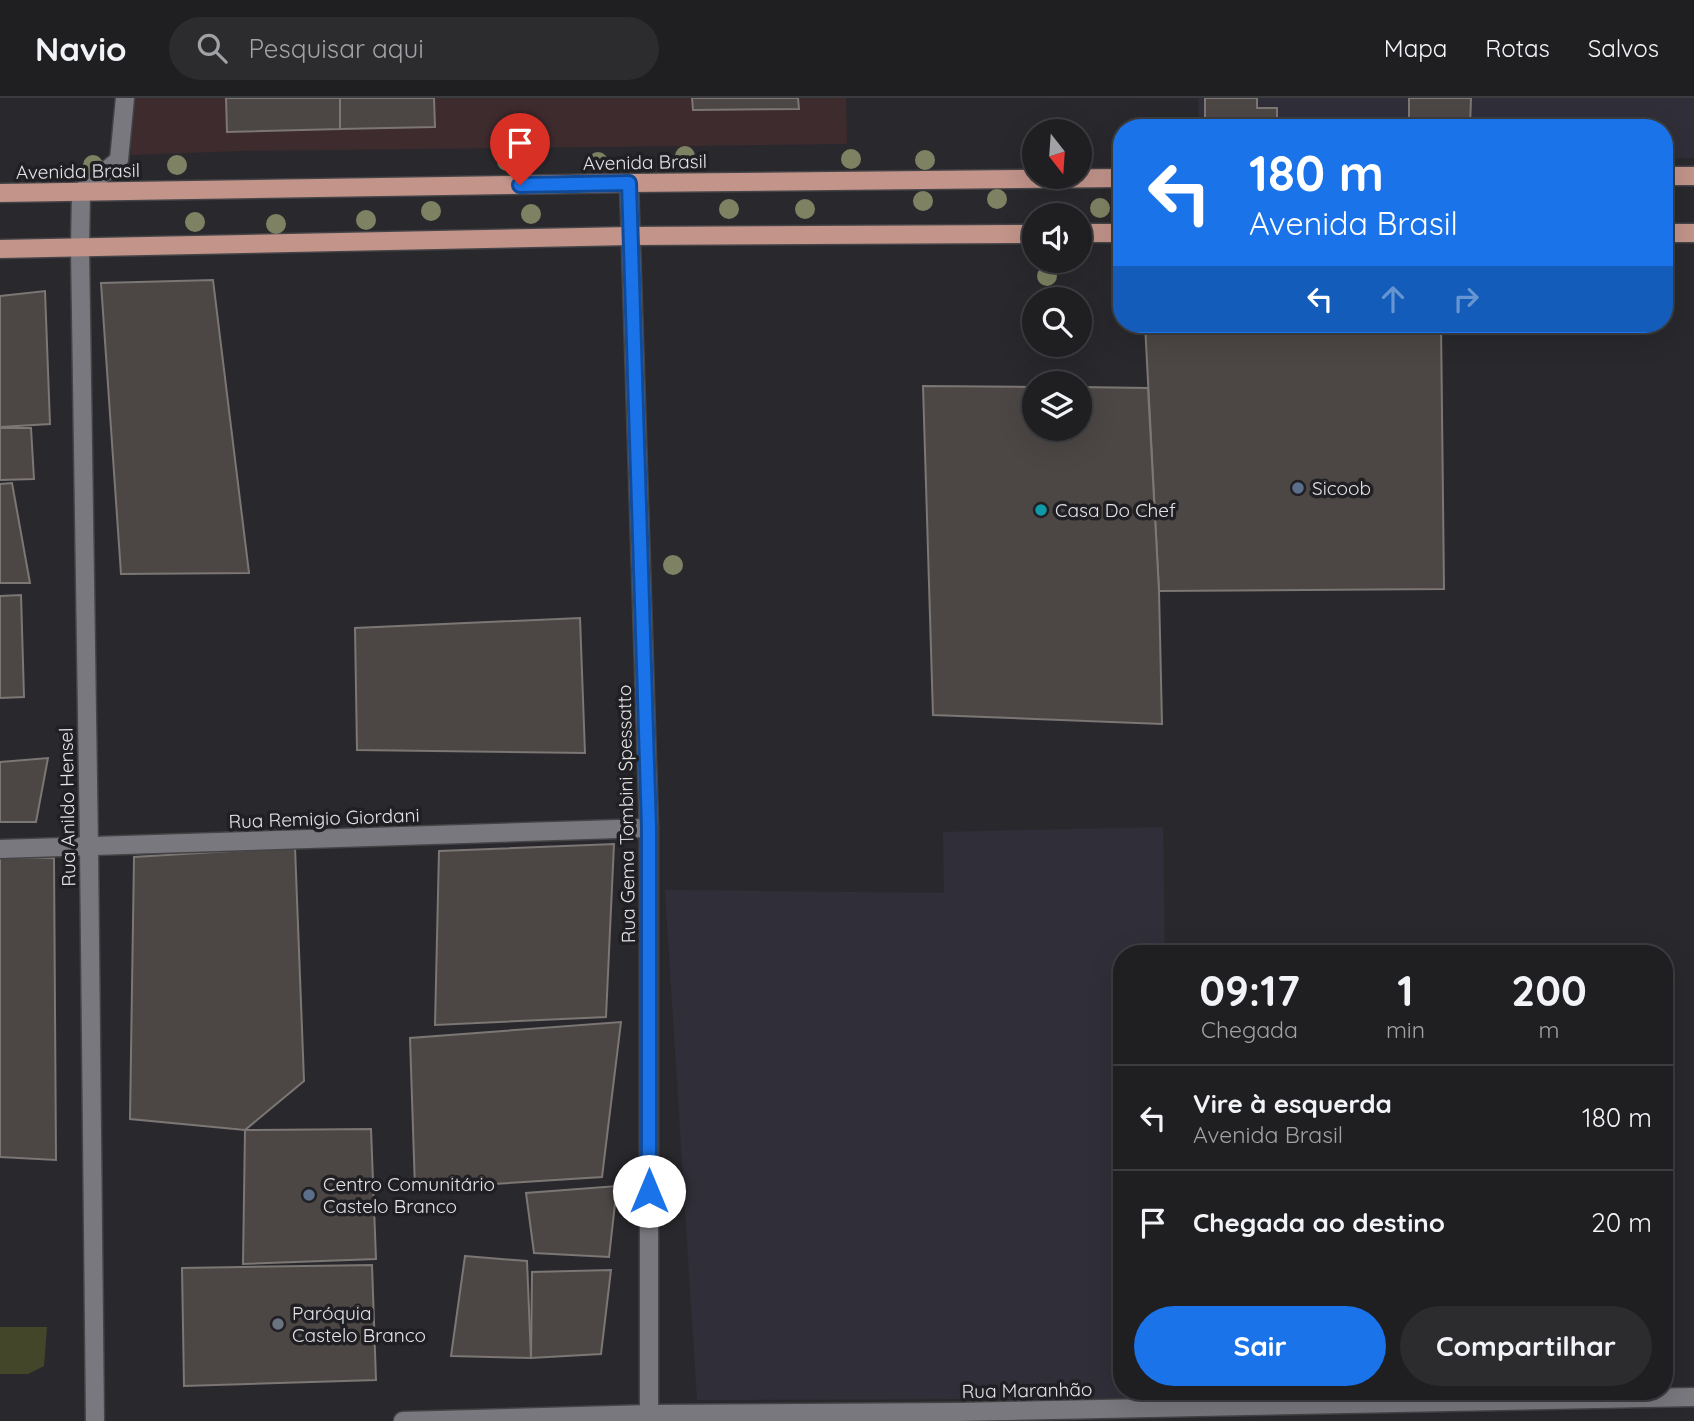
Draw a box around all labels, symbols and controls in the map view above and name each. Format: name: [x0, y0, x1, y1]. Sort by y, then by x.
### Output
search box: [169, 17, 659, 80]
text: Navio: [35, 28, 127, 69]
icon: search: [193, 29, 231, 67]
text: Pesquisar aqui: [249, 32, 424, 65]
text: Mapa: [1384, 33, 1447, 63]
text: Rotas: [1485, 33, 1550, 63]
text: Salvos: [1588, 33, 1659, 63]
pin: [490, 113, 550, 185]
north arrow: [1022, 119, 1092, 189]
map controls: [1022, 119, 1092, 441]
icon: arrive: [501, 124, 539, 162]
text: 180 m: [1249, 142, 1384, 203]
icon: left: [1134, 147, 1225, 238]
street label: Avenida Brasil: [583, 149, 707, 175]
street label: Avenida Brasil: [16, 158, 140, 184]
button: sound: [1022, 203, 1092, 273]
text: Avenida Brasil: [1249, 203, 1458, 243]
icon: left: [1301, 280, 1339, 318]
icon: ahead: [1374, 280, 1412, 318]
icon: right: [1447, 280, 1485, 318]
button: search: [1022, 287, 1092, 357]
button: layers: [1022, 371, 1092, 441]
place label: Sicoob: [1312, 476, 1371, 500]
marker: Sicoob: [1290, 480, 1306, 496]
place label: Casa Do Chef: [1055, 498, 1176, 522]
marker: Casa Do Chef: [1033, 502, 1049, 518]
street label: Rua Gema Tombini Spessatto: [612, 685, 640, 943]
street label: Rua Anildo Hensel: [54, 727, 80, 887]
street label: Rua Remigio Giordani: [228, 803, 420, 833]
text: 09:17: [1199, 964, 1300, 1017]
text: 1: [1397, 964, 1414, 1017]
text: 200: [1511, 964, 1587, 1017]
text: Chegada: [1201, 1015, 1298, 1044]
text: min: [1386, 1015, 1425, 1044]
text: m: [1539, 1015, 1560, 1044]
text: Vire à esquerda: [1193, 1087, 1392, 1120]
icon: left: [1134, 1099, 1172, 1137]
text: 180 m: [1582, 1101, 1652, 1134]
text: Avenida Brasil: [1193, 1120, 1343, 1149]
position arrow: [612, 1154, 686, 1228]
place label: Centro Comunitário Castelo Branco: [323, 1172, 495, 1218]
marker: Centro Comunitário Castelo Branco: [301, 1187, 317, 1203]
icon: arrive: [1134, 1204, 1172, 1242]
text: Chegada ao destino: [1193, 1206, 1445, 1239]
text: 20 m: [1591, 1206, 1652, 1239]
place label: Paróquia Castelo Branco: [292, 1301, 426, 1347]
button: Sair: [1134, 1306, 1386, 1386]
button: Compartilhar: [1400, 1306, 1652, 1386]
marker: Paróquia Castelo Branco: [270, 1316, 286, 1332]
street label: Rua Maranhão: [961, 1377, 1093, 1403]

